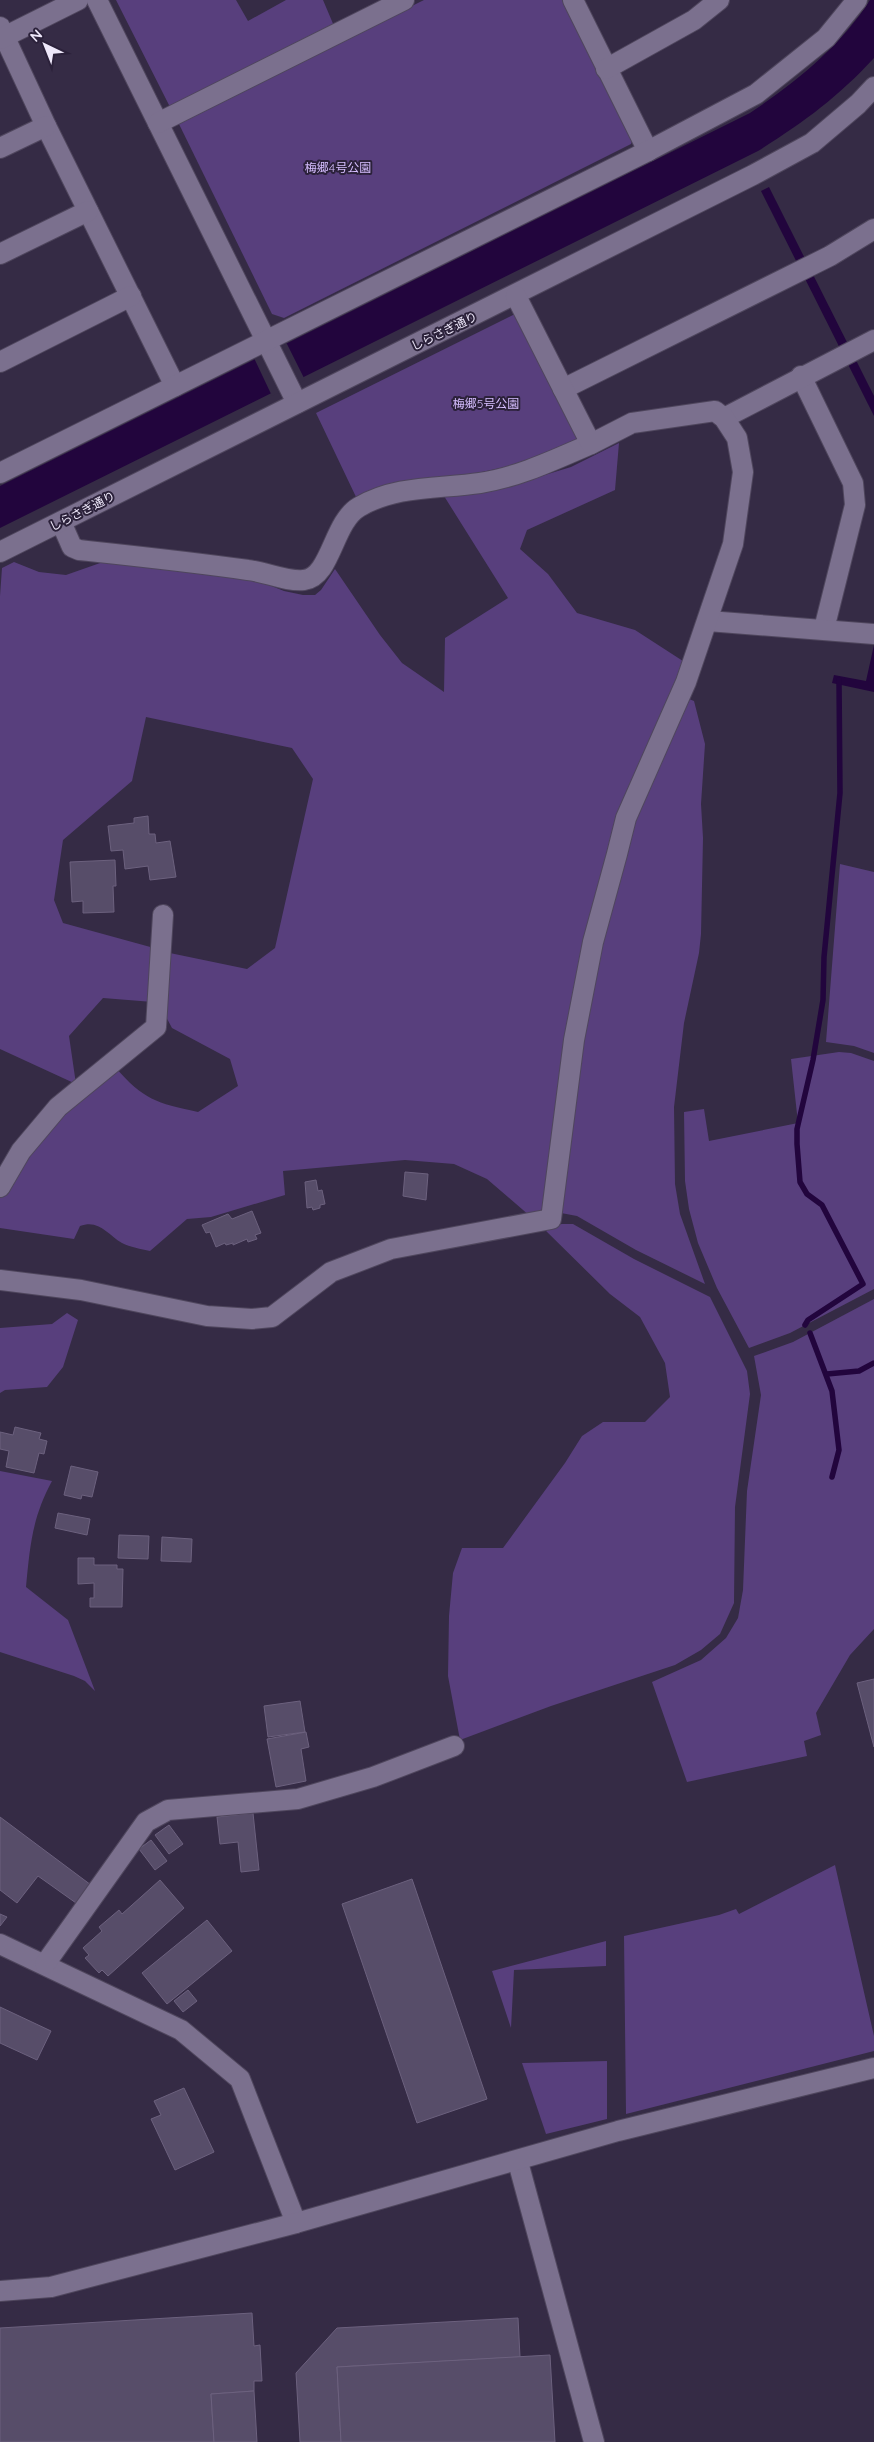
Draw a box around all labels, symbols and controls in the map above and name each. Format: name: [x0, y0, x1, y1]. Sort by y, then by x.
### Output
north arrow: [20, 20, 70, 70]
text: N: [26, 25, 46, 46]
park label: 梅郷4号公園: [305, 160, 371, 175]
street label: しらさぎ通り: [408, 308, 480, 354]
park label: 梅郷5号公園: [453, 396, 519, 411]
street label: しらさぎ通り: [47, 488, 117, 534]

